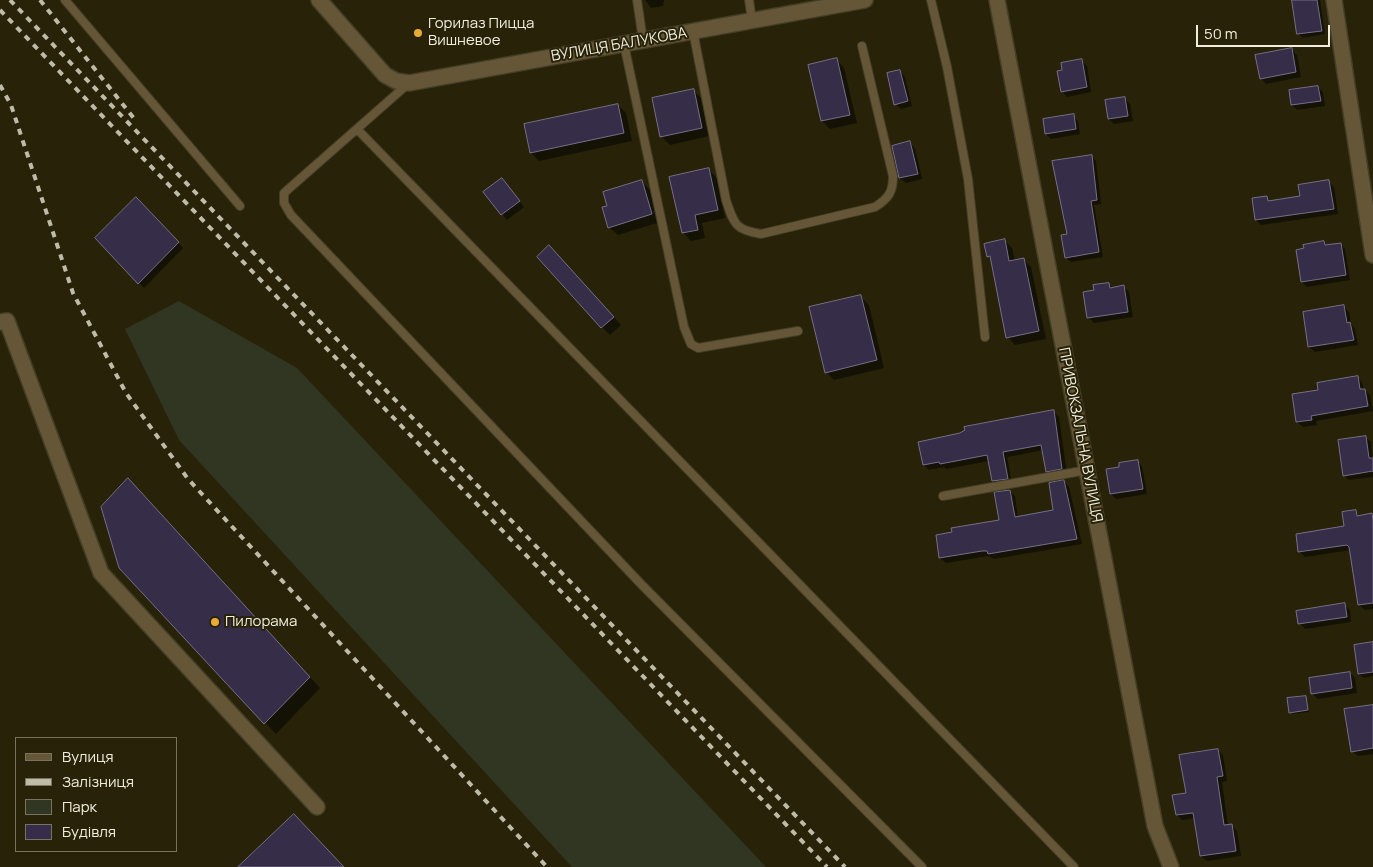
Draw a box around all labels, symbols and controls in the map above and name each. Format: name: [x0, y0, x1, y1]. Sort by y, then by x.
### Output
place label: Горилаз Пицца Вишневое: [428, 15, 534, 50]
scale bar: [1198, 15, 1332, 47]
text: 50 m: [1204, 23, 1238, 44]
street label: ВУЛИЦЯ БАЛУКОВА: [550, 24, 688, 66]
marker: Горилаз Пицца Вишневое: [412, 27, 424, 39]
street label: ПРИВОКЗАЛЬНА ВУЛИЦЯ: [1054, 346, 1106, 524]
place label: Пилорама: [225, 613, 297, 631]
marker: Пилорама: [209, 616, 221, 628]
legend: [15, 737, 178, 852]
text: Вулиця: [62, 746, 114, 767]
text: Залізниця: [62, 771, 134, 792]
text: Парк: [62, 796, 97, 817]
text: Будівля: [62, 821, 116, 842]

